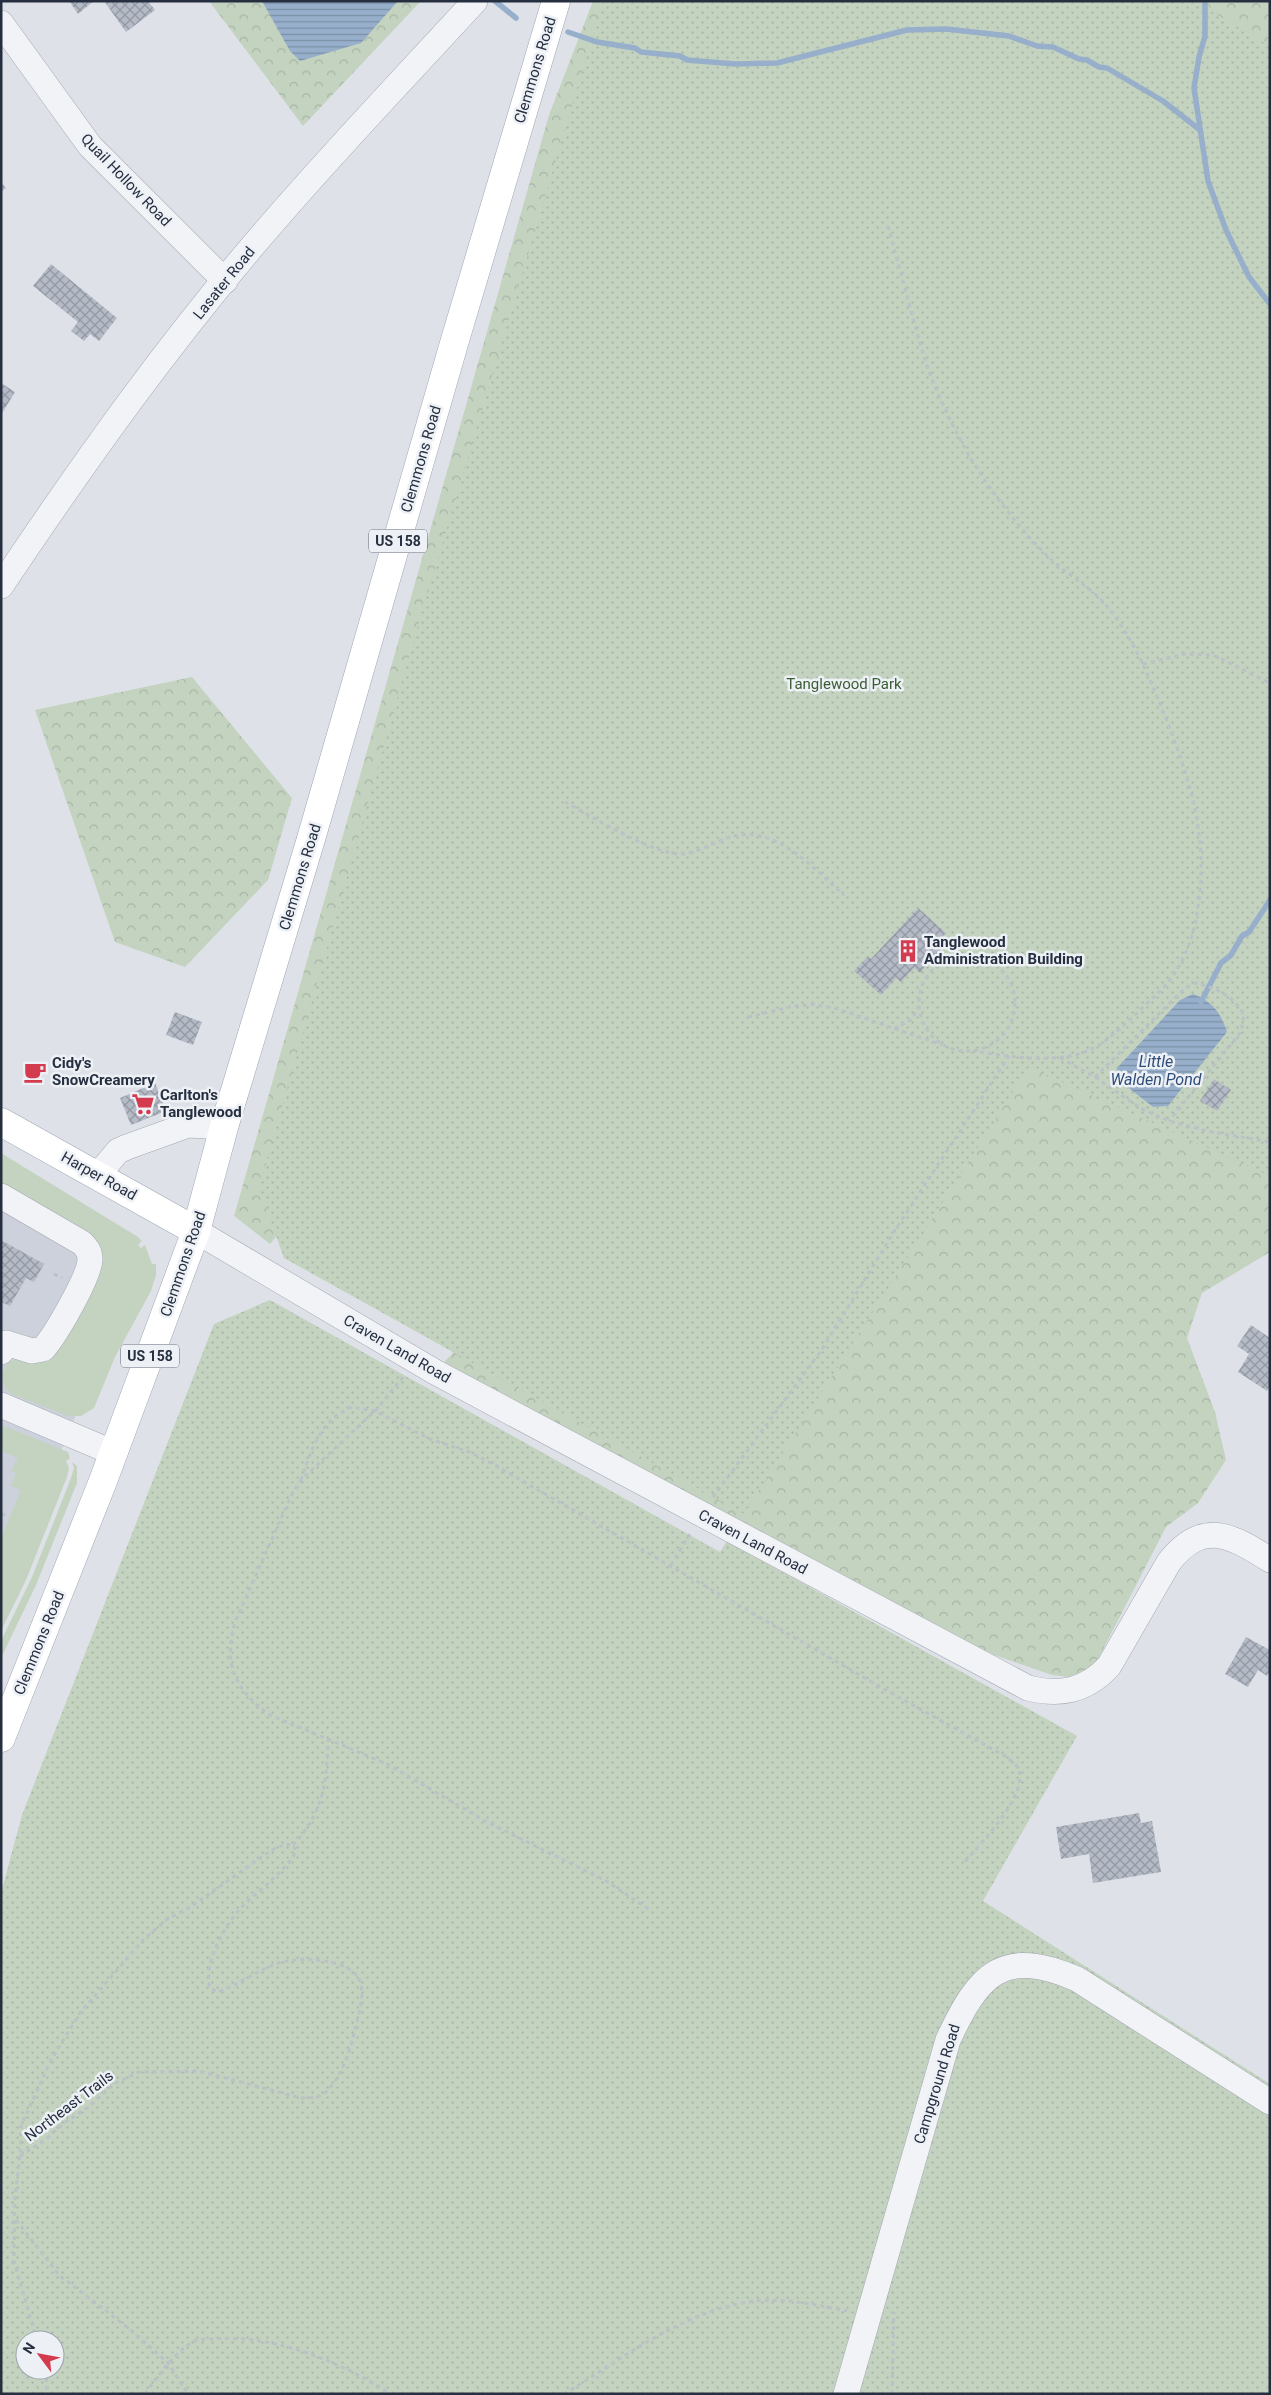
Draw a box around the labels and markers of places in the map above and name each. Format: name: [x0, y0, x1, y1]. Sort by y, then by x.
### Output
place label: Tanglewood Administration Building: [924, 933, 1083, 968]
building icon: Tanglewood Administration Building: [895, 938, 921, 964]
place label: Cidy's SnowCreamery: [52, 1054, 155, 1089]
cafe icon: Cidy's SnowCreamery: [22, 1059, 48, 1085]
place label: Carlton's Tanglewood: [160, 1086, 242, 1121]
supermarket icon: Carlton's Tanglewood: [130, 1091, 156, 1117]

